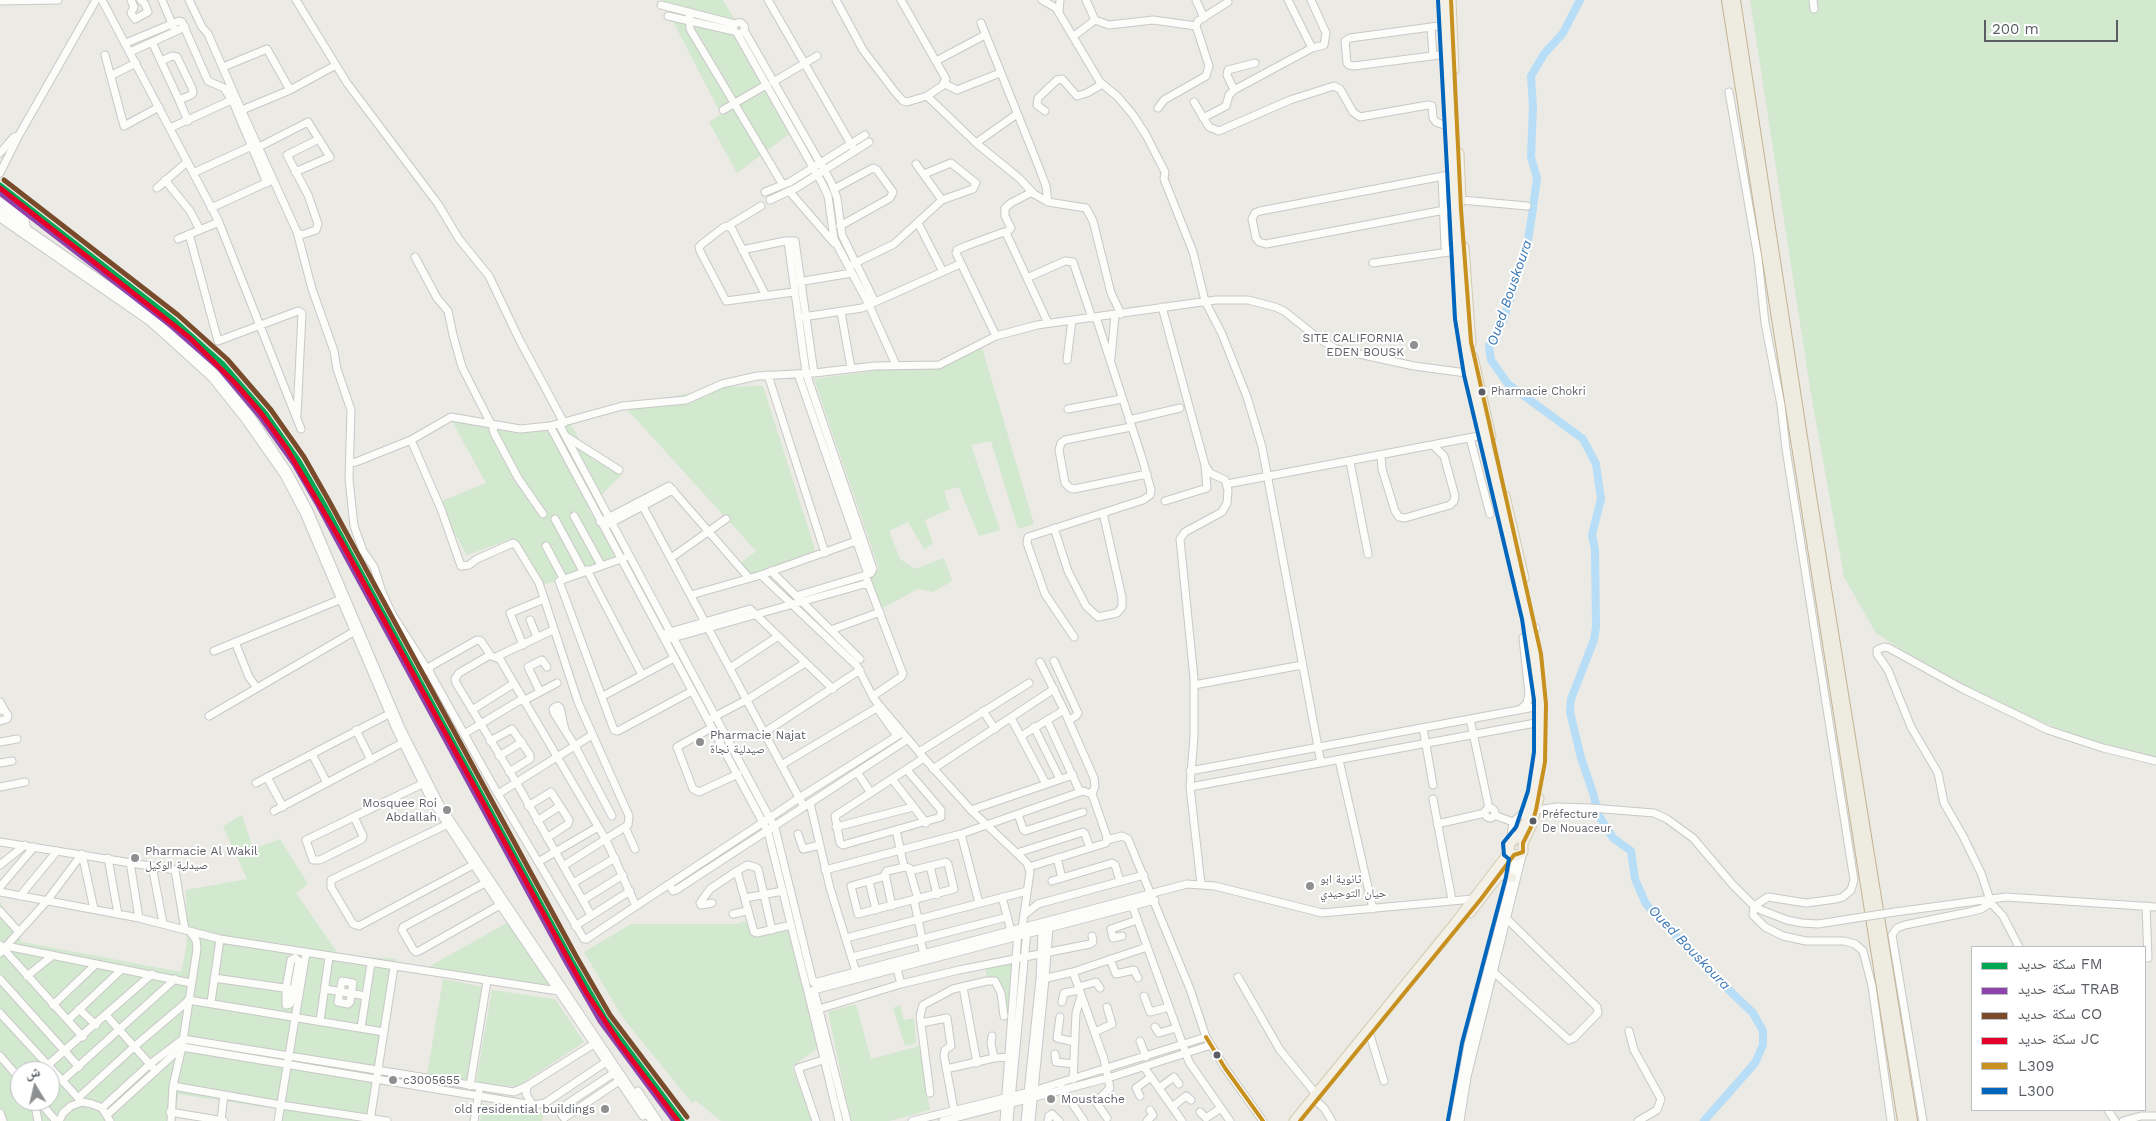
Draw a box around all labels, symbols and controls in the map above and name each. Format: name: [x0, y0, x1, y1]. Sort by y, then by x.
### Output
scale bar: [1986, 10, 2120, 42]
text: 200 m: [1992, 20, 2039, 38]
water label: Oued Bouskoura: [1484, 238, 1536, 348]
place label: SITE CALIFORNIA EDEN BOUSK: [1302, 331, 1404, 359]
marker: SITE CALIFORNIA EDEN BOUSK: [1408, 339, 1420, 351]
place label: Pharmacie Chokri: [1491, 385, 1586, 399]
marker: Pharmacie Chokri: [1477, 387, 1487, 397]
place label: Pharmacie Najat صيدلية نجاة: [710, 728, 806, 756]
marker: Pharmacie Najat صيدلية نجاة: [694, 736, 706, 748]
place label: Mosquee Roi Abdallah: [362, 796, 437, 824]
marker: Mosquee Roi Abdallah: [441, 804, 453, 816]
place label: Préfecture De Nouaceur: [1542, 808, 1611, 834]
marker: Préfecture De Nouaceur: [1528, 816, 1538, 826]
place label: Pharmacie Al Wakil صيدلية الوكيل: [145, 844, 258, 872]
marker: Pharmacie Al Wakil صيدلية الوكيل: [129, 852, 141, 864]
place label: ثانوية ابو حيان التوحيدي: [1320, 872, 1387, 900]
marker: ثانوية ابو حيان التوحيدي: [1304, 880, 1316, 892]
water label: Oued Bouskoura: [1645, 902, 1733, 994]
legend: [1971, 946, 2146, 1111]
text: سكة حديد FM: [2018, 955, 2103, 973]
text: سكة حديد TRAB: [2018, 980, 2119, 998]
text: سكة حديد CO: [2018, 1005, 2102, 1023]
text: سكة حديد JC: [2018, 1030, 2099, 1048]
unlabelled marker: [1212, 1050, 1222, 1060]
text: L309: [2018, 1057, 2054, 1075]
north arrow: [10, 1061, 60, 1111]
text: ش: [24, 1063, 41, 1081]
place label: c3005655: [403, 1073, 460, 1087]
marker: c3005655: [387, 1074, 399, 1086]
text: L300: [2018, 1082, 2054, 1100]
place label: Moustache: [1061, 1092, 1125, 1106]
marker: Moustache: [1045, 1093, 1057, 1105]
place label: old residential buildings: [454, 1102, 595, 1116]
marker: old residential buildings: [599, 1103, 611, 1115]

